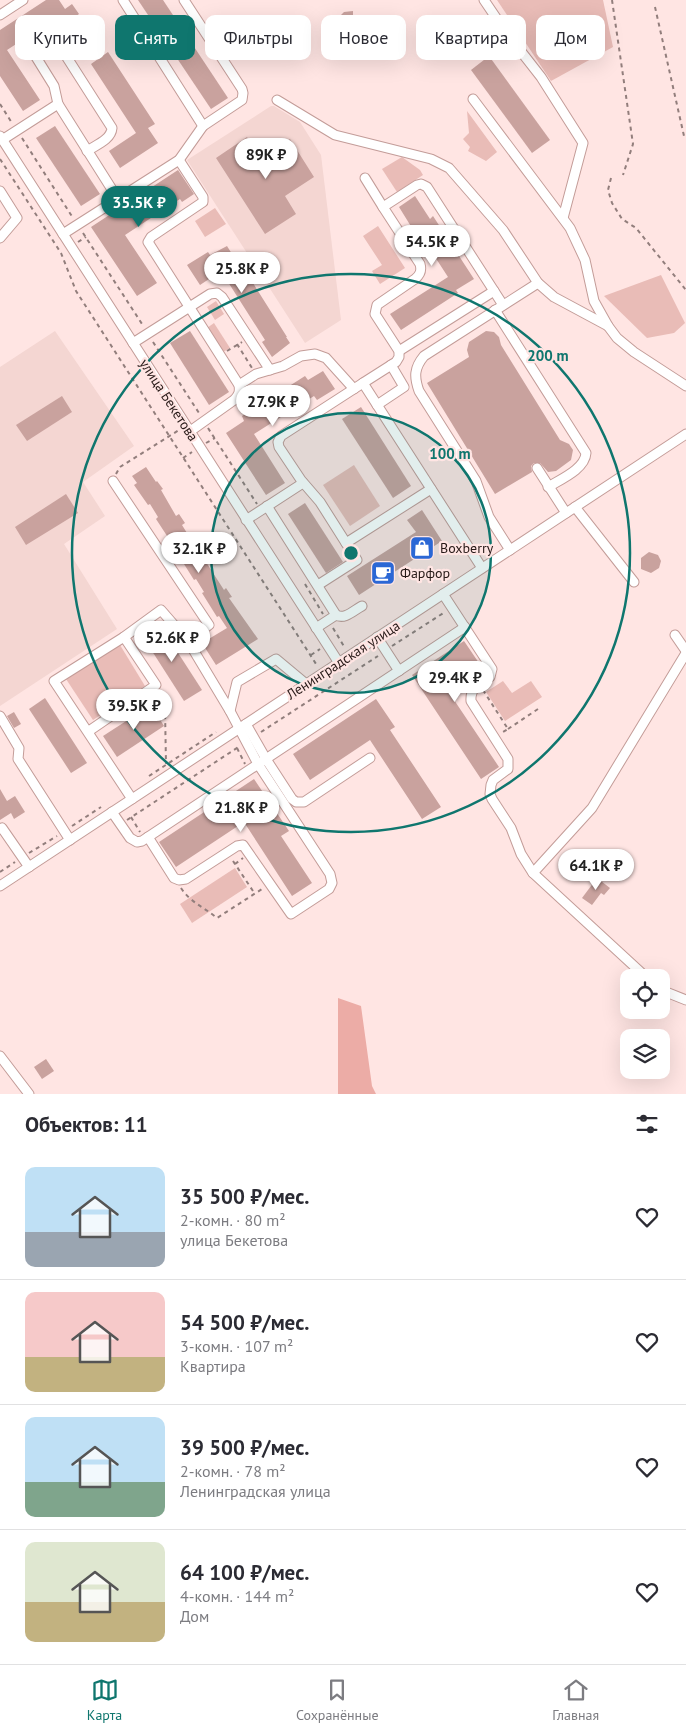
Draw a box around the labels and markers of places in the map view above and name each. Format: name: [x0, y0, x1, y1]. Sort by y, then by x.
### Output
pin: 89K ₽: [231, 138, 301, 180]
pin: 35.5K ₽: [93, 186, 185, 228]
pin: 54.5K ₽: [386, 224, 478, 267]
pin: 25.8K ₽: [196, 252, 288, 294]
pin: 27.9K ₽: [227, 384, 319, 427]
pin: 32.1K ₽: [153, 532, 245, 574]
shop icon: Boxberry: [409, 535, 435, 561]
place label: Boxberry: [440, 539, 494, 557]
centre of rings: [342, 544, 360, 562]
cafe icon: Фарфор: [370, 560, 396, 586]
place label: Фарфор: [400, 564, 450, 582]
pin: 52.6K ₽: [126, 620, 218, 663]
pin: 29.4K ₽: [409, 660, 501, 703]
pin: 39.5K ₽: [88, 688, 180, 731]
pin: 21.8K ₽: [195, 790, 287, 833]
pin: 64.1K ₽: [550, 848, 642, 891]

